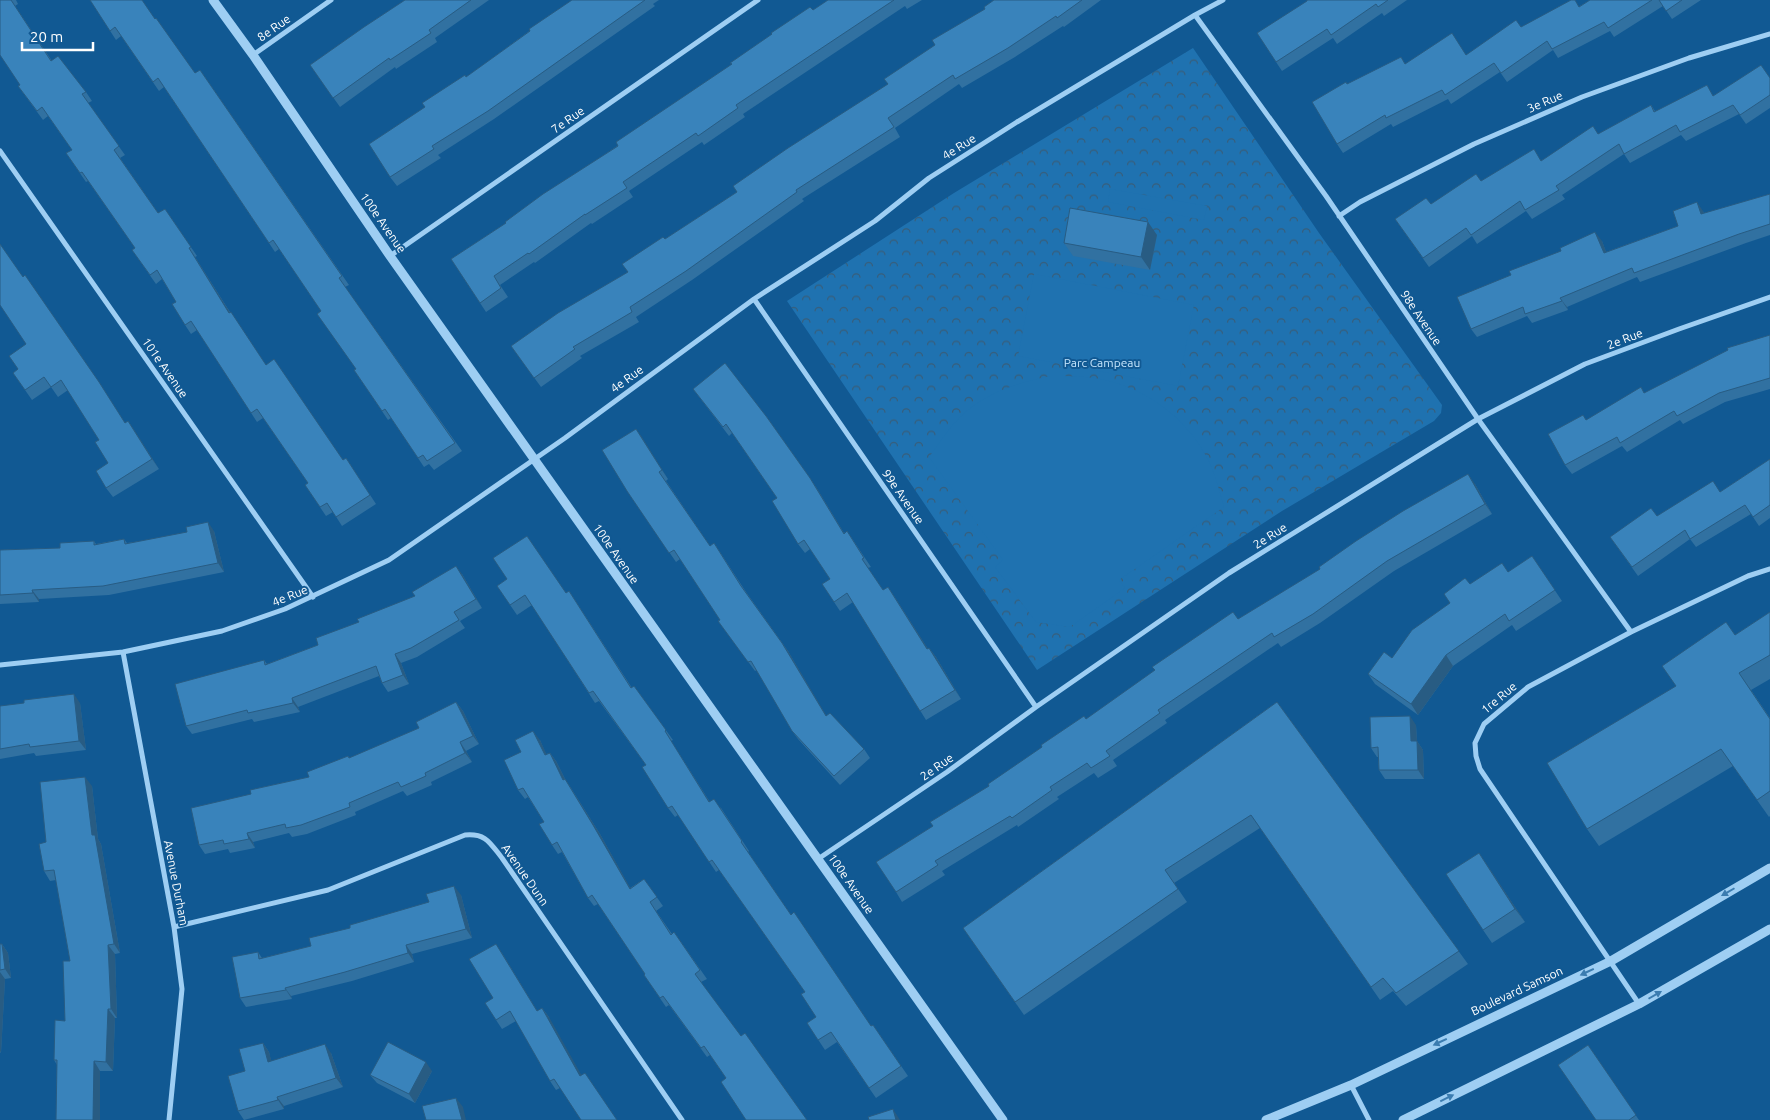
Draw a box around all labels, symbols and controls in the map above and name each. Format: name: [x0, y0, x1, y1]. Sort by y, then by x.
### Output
street label: 8e Rue: [255, 12, 293, 44]
scale bar: [22, 20, 94, 52]
text: 20 m: [30, 28, 63, 45]
street label: 3e Rue: [1525, 88, 1564, 115]
street label: 7e Rue: [549, 104, 587, 136]
street label: 4e Rue: [940, 131, 978, 162]
street label: 100e Avenue: [358, 190, 409, 255]
street label: 98e Avenue: [1398, 288, 1445, 348]
street label: 2e Rue: [1605, 326, 1644, 351]
street label: 101e Avenue: [140, 335, 191, 400]
park label: Parc Campeau: [1064, 356, 1140, 369]
street label: 4e Rue: [608, 362, 646, 395]
street label: 99e Avenue: [880, 467, 927, 526]
street label: 2e Rue: [1251, 520, 1289, 551]
street label: 100e Avenue: [591, 521, 642, 586]
street label: 4e Rue: [270, 583, 309, 609]
street label: 1re Rue: [1479, 679, 1519, 716]
street label: 2e Rue: [918, 751, 956, 783]
street label: Avenue Durham: [162, 839, 191, 927]
street label: Avenue Dunn: [499, 841, 551, 908]
street label: 100e Avenue: [826, 851, 877, 916]
one-way arrow: [1721, 888, 1734, 897]
street label: Boulevard Samson: [1469, 964, 1565, 1017]
one-way arrow: [1580, 969, 1594, 977]
one-way arrow: [1648, 991, 1663, 999]
one-way arrow: [1433, 1038, 1447, 1046]
one-way arrow: [1440, 1094, 1454, 1102]

